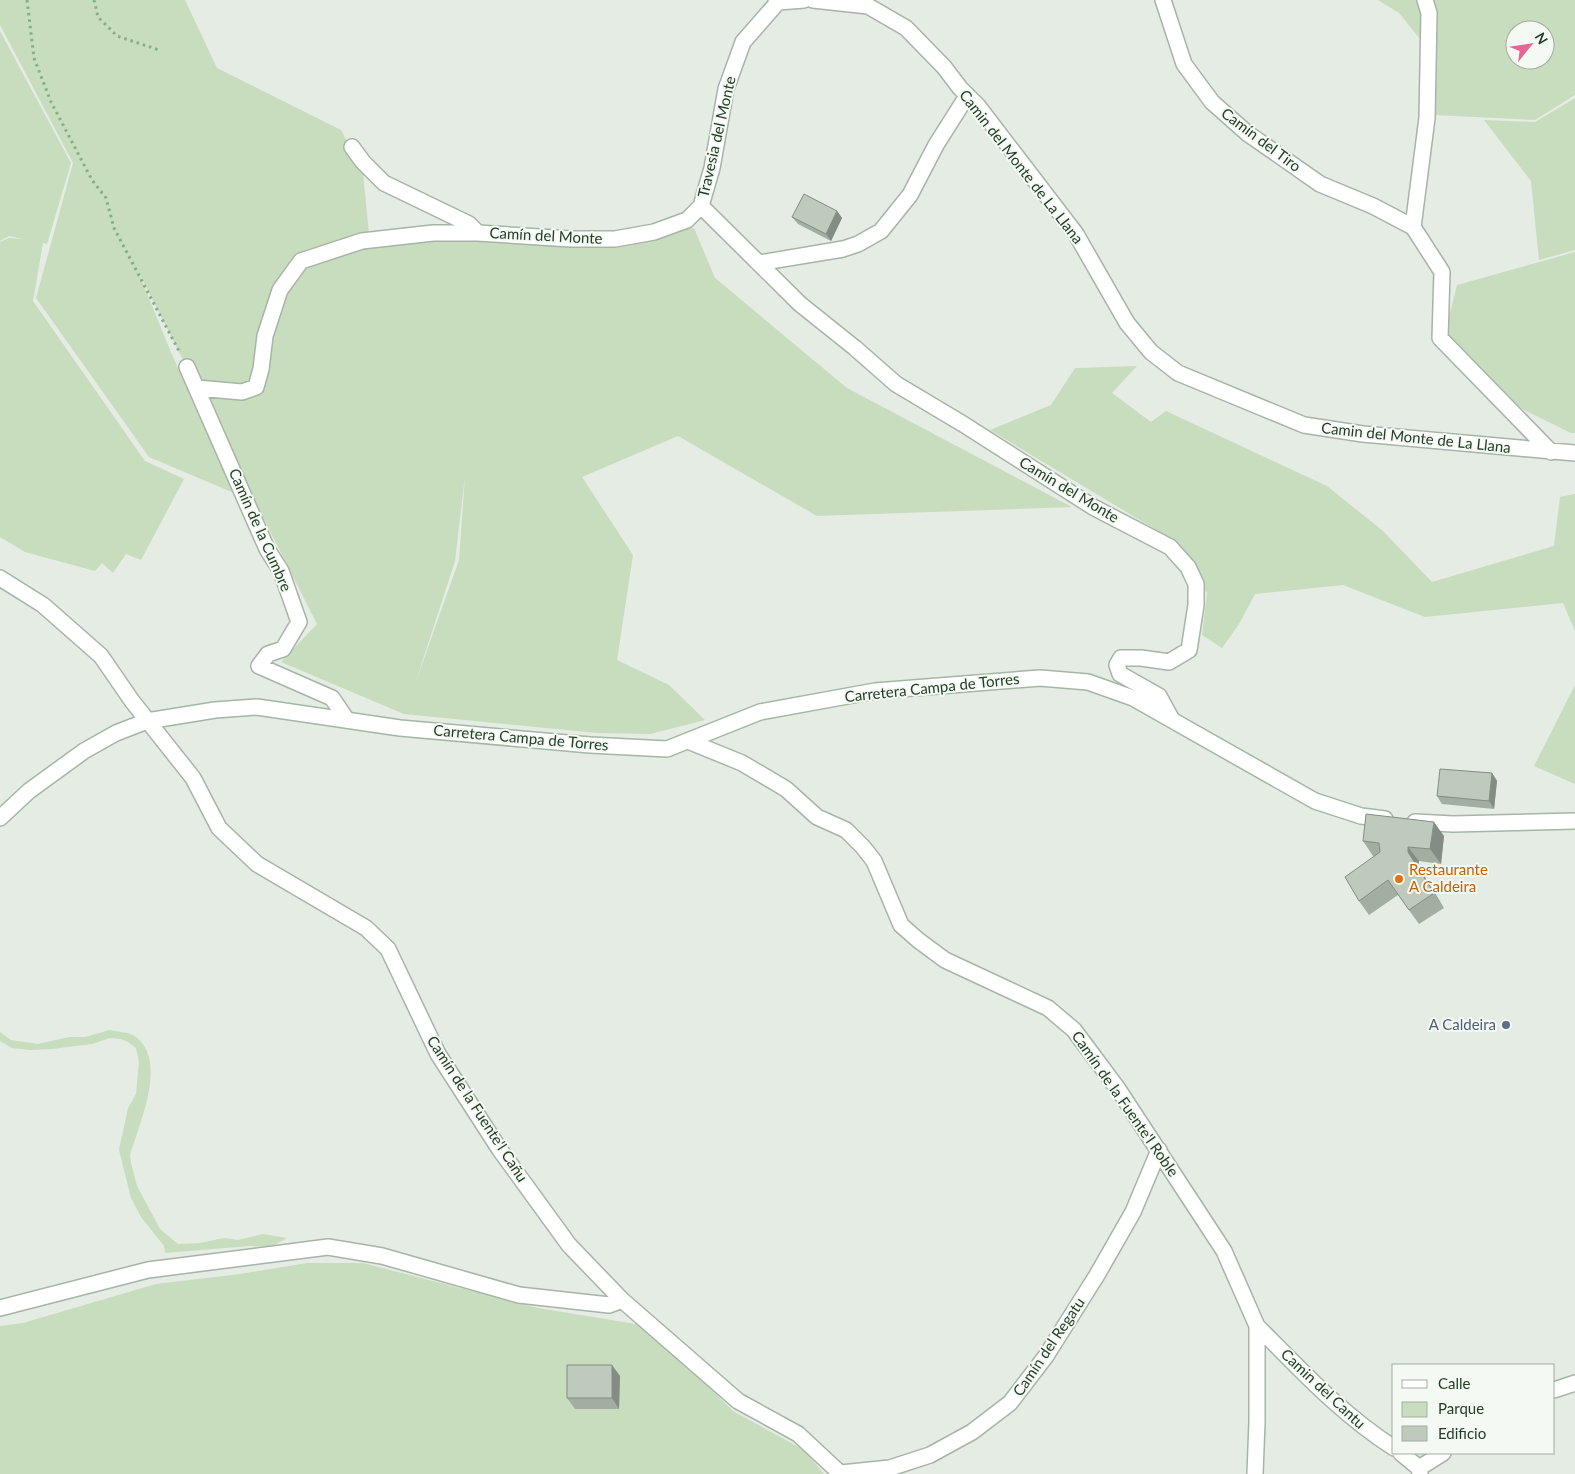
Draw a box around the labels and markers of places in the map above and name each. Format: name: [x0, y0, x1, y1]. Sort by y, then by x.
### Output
place label: Restaurante A Caldeira: [1409, 860, 1488, 895]
marker: Restaurante A Caldeira: [1393, 873, 1405, 885]
place label: A Caldeira: [1429, 1015, 1496, 1033]
marker: A Caldeira: [1500, 1019, 1512, 1031]

